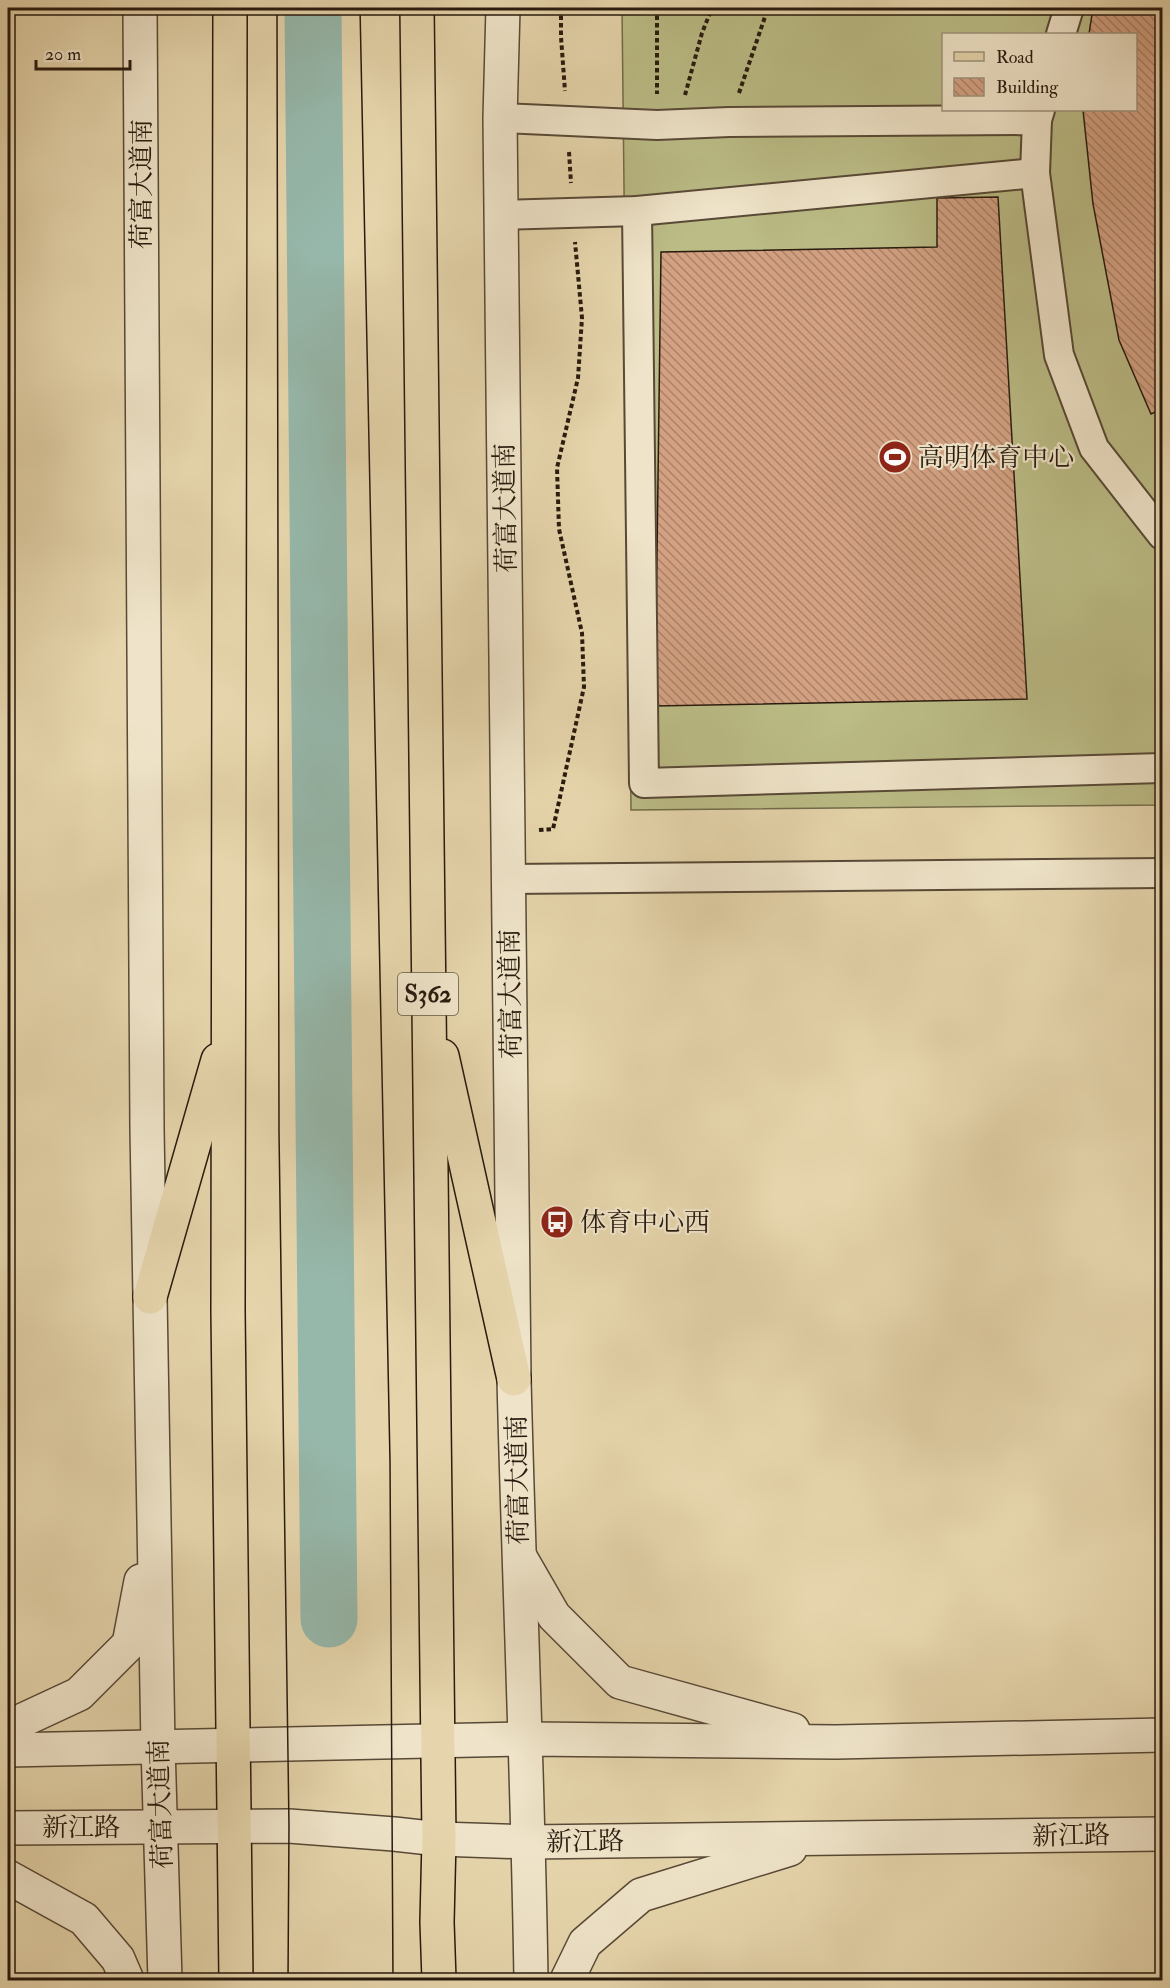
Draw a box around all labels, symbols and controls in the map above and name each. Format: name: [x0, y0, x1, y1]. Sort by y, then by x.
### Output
scale bar: [36, 33, 130, 71]
legend: [942, 33, 1137, 111]
text: 20 m: [45, 43, 81, 66]
text: Road: [996, 46, 1034, 69]
text: Building: [996, 76, 1059, 99]
street label: 荷富大道南: [126, 119, 158, 249]
sports icon: 高明体育中心: [877, 439, 913, 475]
place label: 高明体育中心: [918, 442, 1074, 474]
street label: 荷富大道南: [489, 443, 523, 573]
street label: 荷富大道南: [494, 929, 528, 1059]
road number: S362: [398, 973, 458, 1015]
bus stop icon: 体育中心西: [539, 1204, 575, 1240]
place label: 体育中心西: [580, 1207, 710, 1239]
street label: 荷富大道南: [501, 1415, 535, 1545]
street label: 荷富大道南: [143, 1738, 179, 1869]
street label: 新江路: [42, 1812, 120, 1844]
street label: 新江路: [1032, 1819, 1110, 1853]
street label: 新江路: [546, 1825, 624, 1859]

